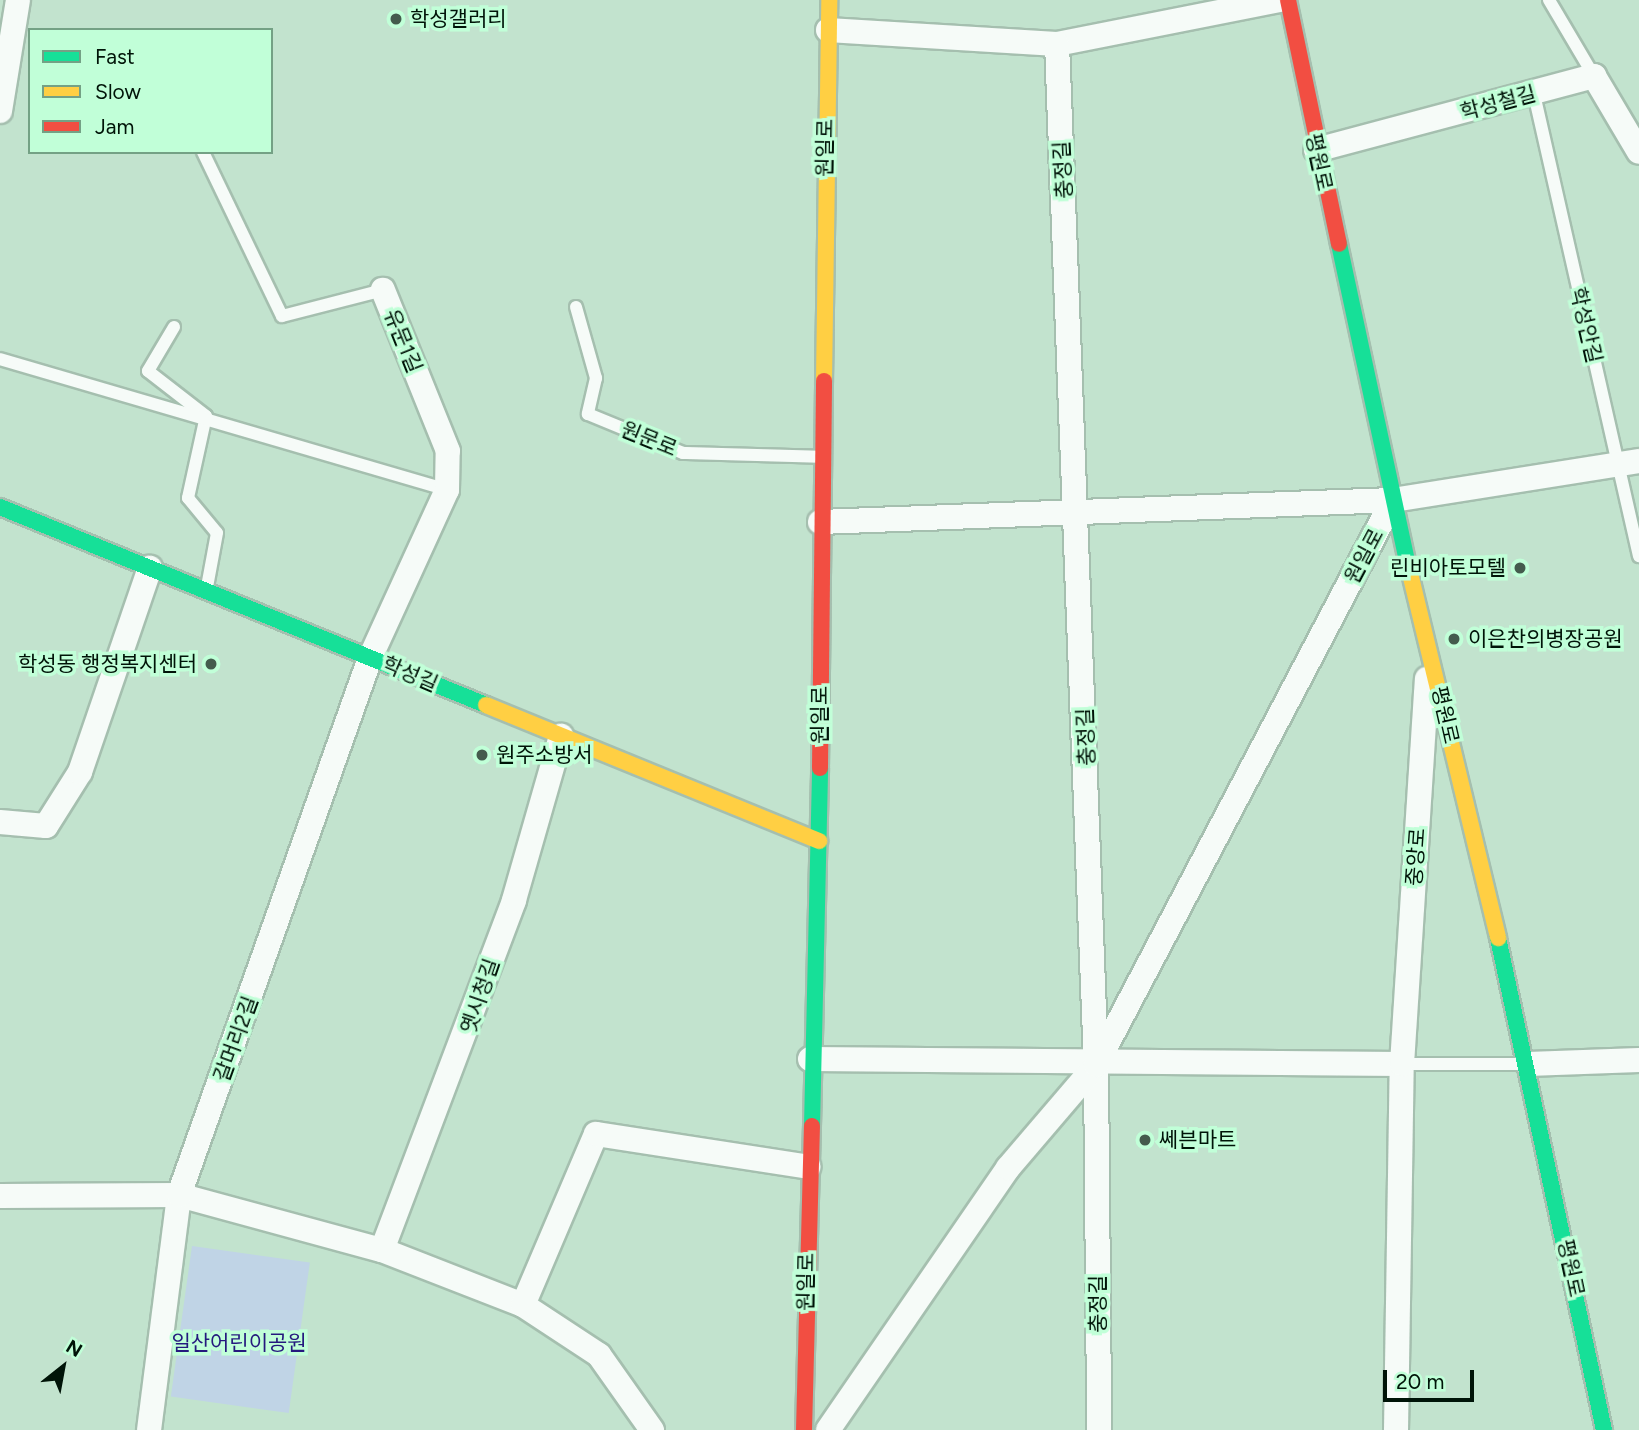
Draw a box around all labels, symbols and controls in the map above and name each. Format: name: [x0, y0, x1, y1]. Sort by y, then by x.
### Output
place label: 학성갤러리: [410, 6, 507, 32]
marker: 학성갤러리: [388, 11, 404, 27]
legend: [28, 28, 273, 154]
text: Fast: [95, 44, 135, 69]
text: Slow: [95, 79, 141, 104]
street label: 학성철길: [1457, 81, 1539, 125]
text: Jam: [95, 114, 134, 139]
street label: 원일로: [812, 119, 838, 177]
street label: 평원로: [1301, 131, 1337, 193]
street label: 충정길: [1049, 140, 1077, 200]
street label: 학성안길: [1565, 285, 1607, 365]
street label: 유문1길: [379, 305, 427, 377]
street label: 원문로: [617, 416, 681, 462]
street label: 원일로: [1339, 524, 1389, 588]
place label: 린비아토모텔: [1390, 555, 1506, 581]
marker: 린비아토모텔: [1512, 560, 1528, 576]
place label: 이은찬의병장공원: [1468, 626, 1623, 652]
marker: 이은찬의병장공원: [1446, 631, 1462, 647]
place label: 학성동 행정복지센터: [18, 651, 197, 677]
street label: 학성길: [378, 651, 442, 697]
marker: 학성동 행정복지센터: [203, 656, 219, 672]
street label: 평원로: [1426, 684, 1464, 746]
street label: 원일로: [807, 686, 833, 744]
street label: 충정길: [1072, 708, 1100, 766]
place label: 원주소방서: [496, 742, 593, 768]
marker: 원주소방서: [474, 747, 490, 763]
street label: 중앙로: [1401, 827, 1431, 887]
street label: 옛시청길: [456, 955, 504, 1037]
street label: 갈머리2길: [209, 993, 263, 1085]
place label: 쎄븐마트: [1159, 1127, 1236, 1153]
marker: 쎄븐마트: [1137, 1132, 1153, 1148]
street label: 평원로: [1553, 1237, 1589, 1299]
street label: 원일로: [793, 1253, 819, 1311]
street label: 충정길: [1085, 1275, 1111, 1333]
park label: 일산어린이공원: [171, 1330, 307, 1356]
north arrow: [28, 1332, 98, 1402]
text: N: [62, 1335, 86, 1362]
scale bar: [1387, 1356, 1478, 1400]
text: 20 m: [1396, 1369, 1444, 1394]

